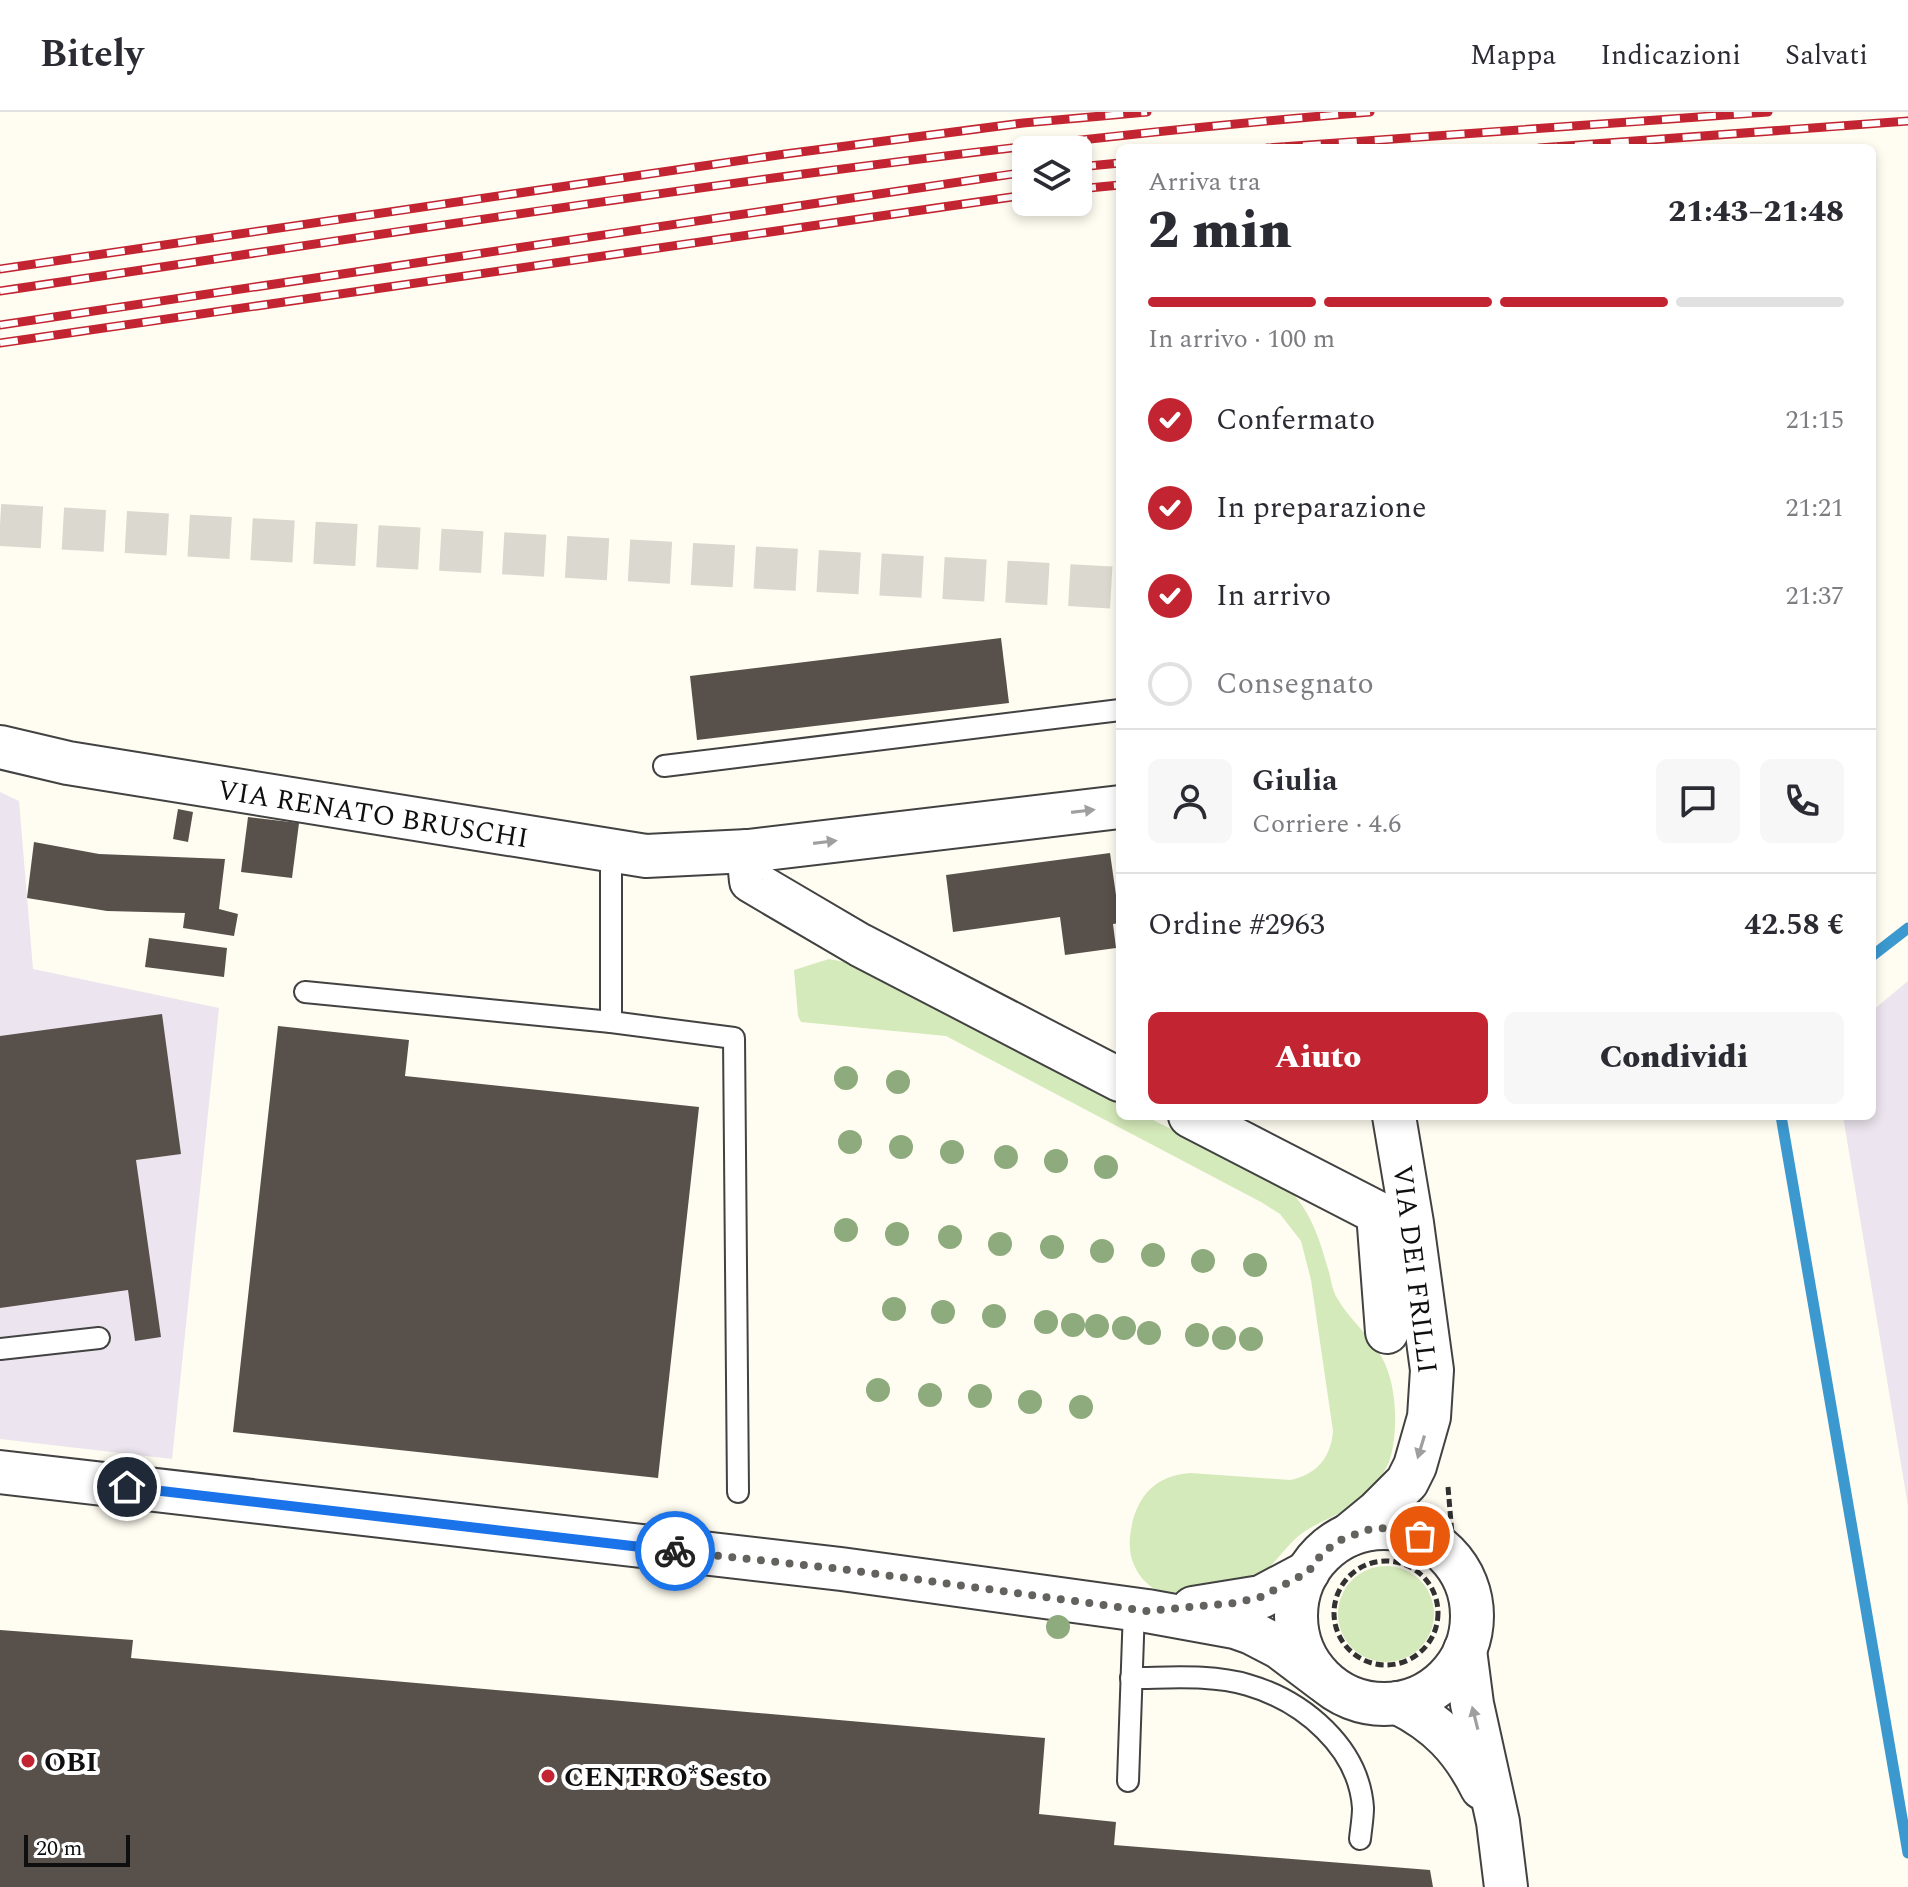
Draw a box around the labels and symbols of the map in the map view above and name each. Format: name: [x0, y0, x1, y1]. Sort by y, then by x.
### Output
street label: VIA RENATO BRUSCHI: [214, 769, 531, 860]
one-way arrow: [1071, 804, 1096, 817]
one-way arrow: [813, 835, 838, 848]
street label: VIA DEI FRILLI: [1380, 1162, 1449, 1376]
one-way arrow: [1414, 1435, 1427, 1459]
pin: [93, 1453, 161, 1521]
pin: [1386, 1502, 1454, 1570]
courier: [635, 1511, 715, 1591]
one-way arrow: [1469, 1706, 1481, 1731]
place label: OBI: [44, 1741, 97, 1784]
marker: OBI: [19, 1752, 37, 1770]
place label: CENTRO*Sesto: [564, 1756, 767, 1799]
marker: CENTRO*Sesto: [539, 1767, 557, 1785]
scale bar: [24, 1831, 130, 1867]

